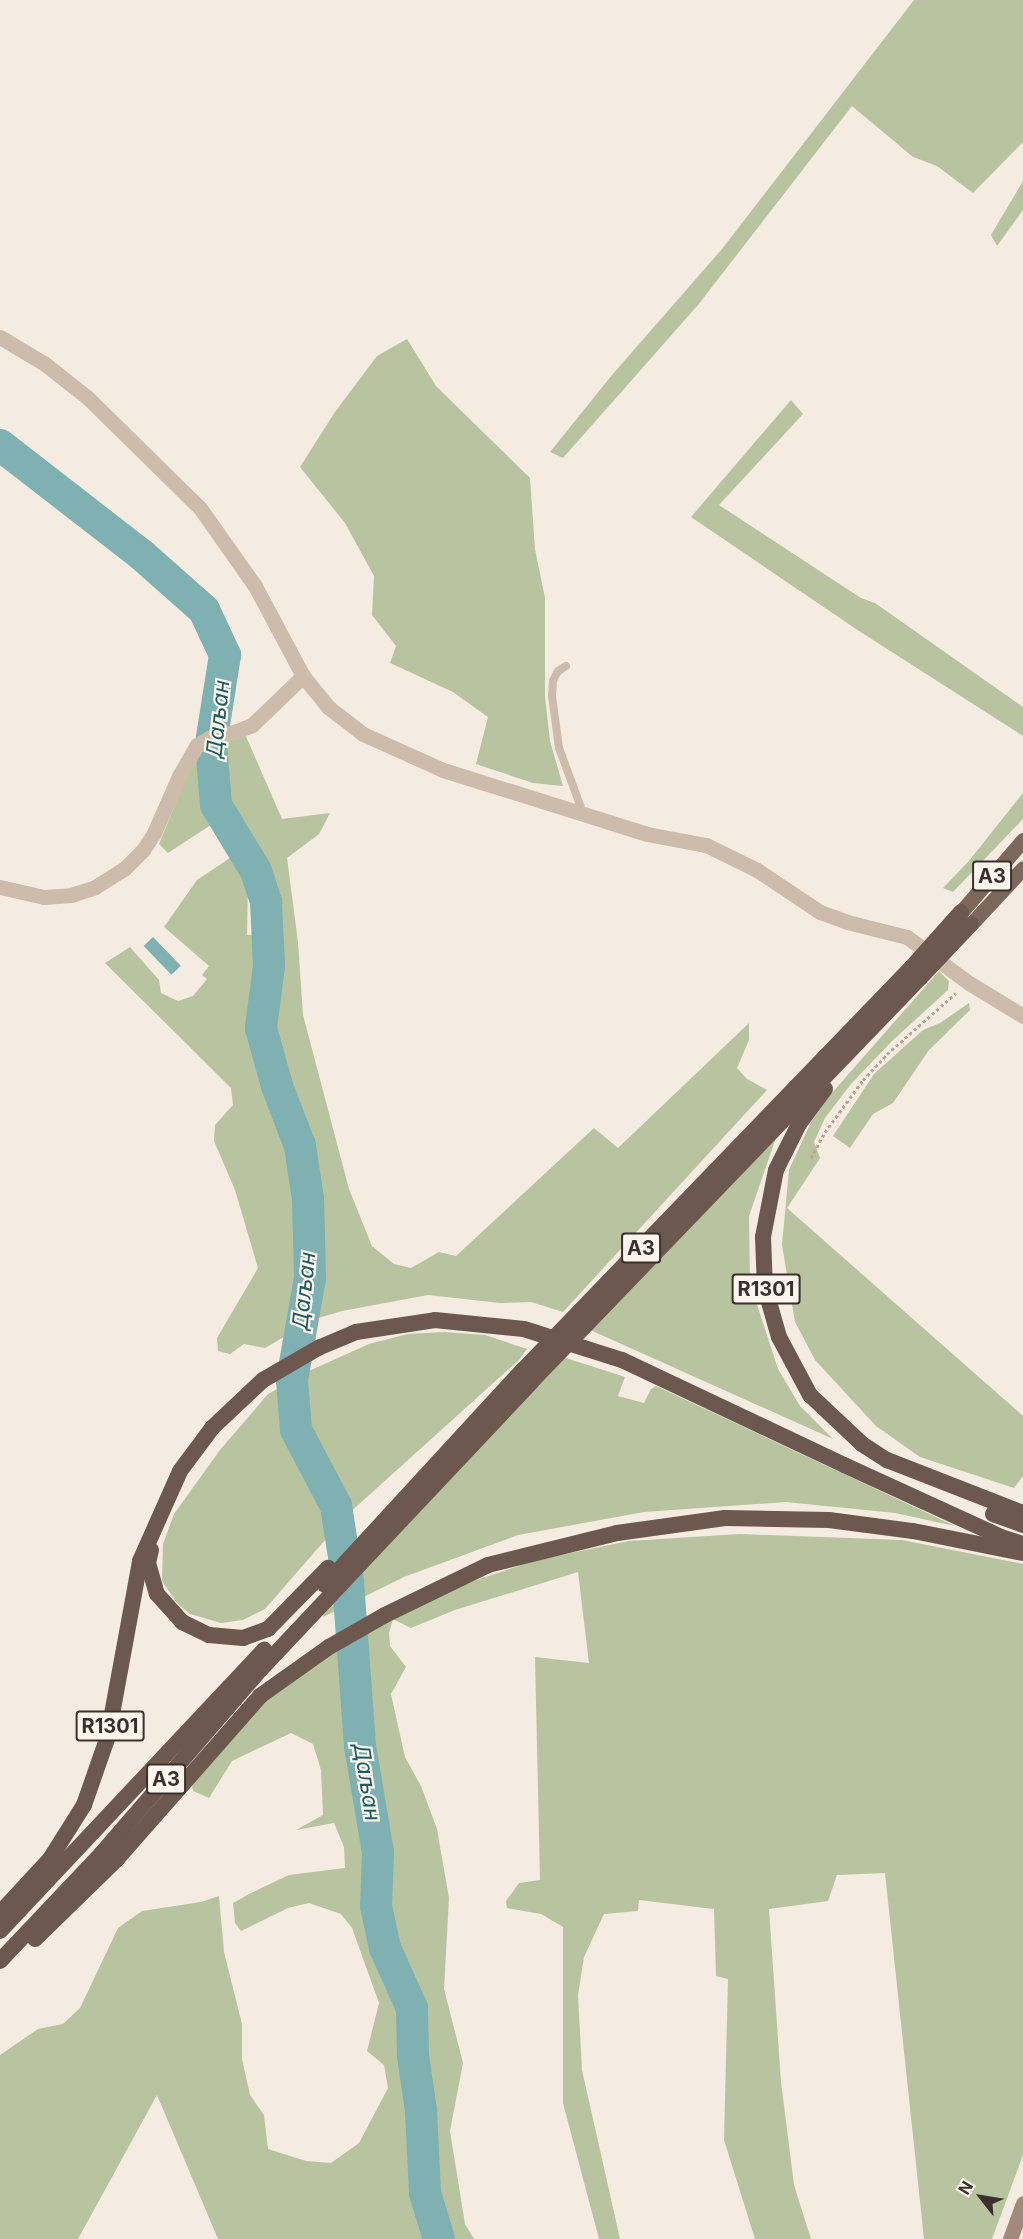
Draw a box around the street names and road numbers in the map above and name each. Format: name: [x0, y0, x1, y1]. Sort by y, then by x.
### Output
road number: A3: [971, 859, 1013, 893]
road number: A3: [620, 1231, 662, 1265]
road number: R1301: [732, 1272, 801, 1306]
road number: R1301: [76, 1709, 144, 1743]
road number: A3: [145, 1762, 187, 1796]

